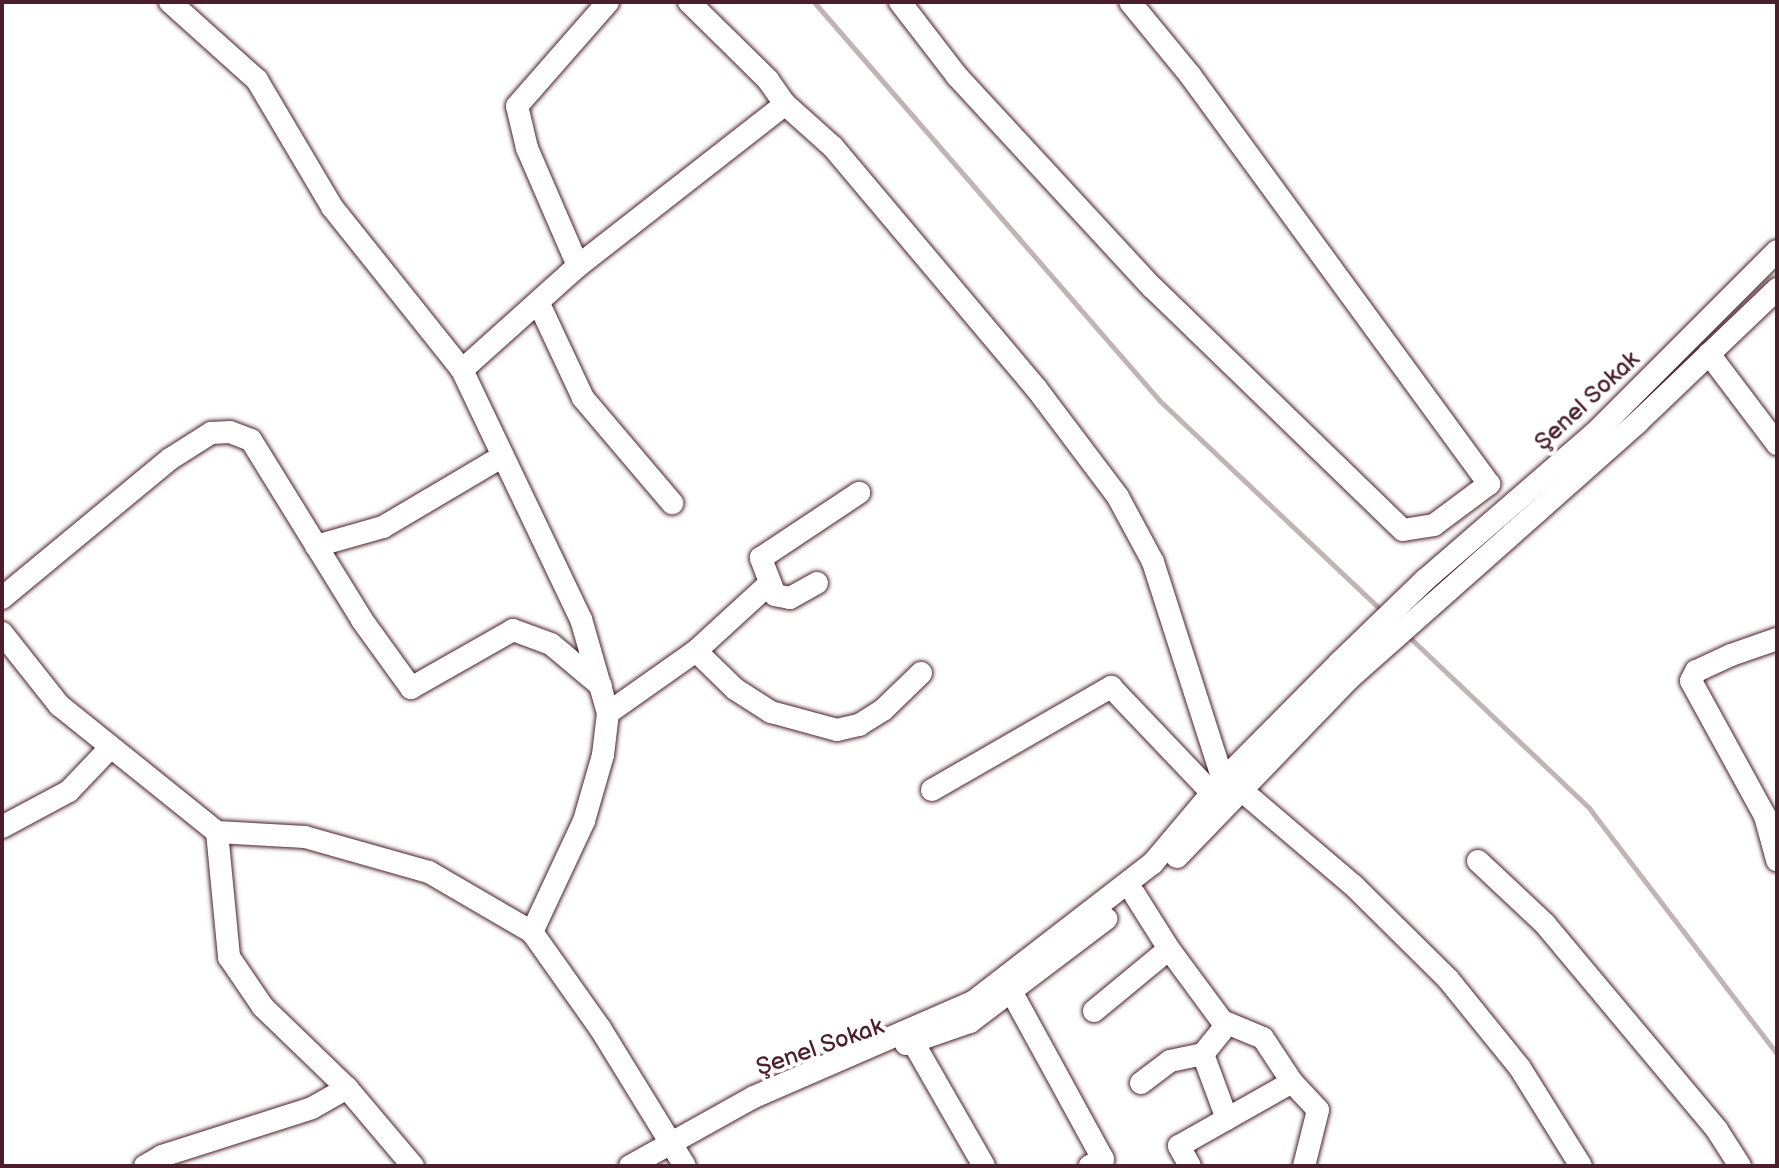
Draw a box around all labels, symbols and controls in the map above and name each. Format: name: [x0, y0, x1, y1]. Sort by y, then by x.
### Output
street label: Şenel Sokak: [1528, 345, 1646, 457]
street label: Şenel Sokak: [752, 1012, 888, 1082]

